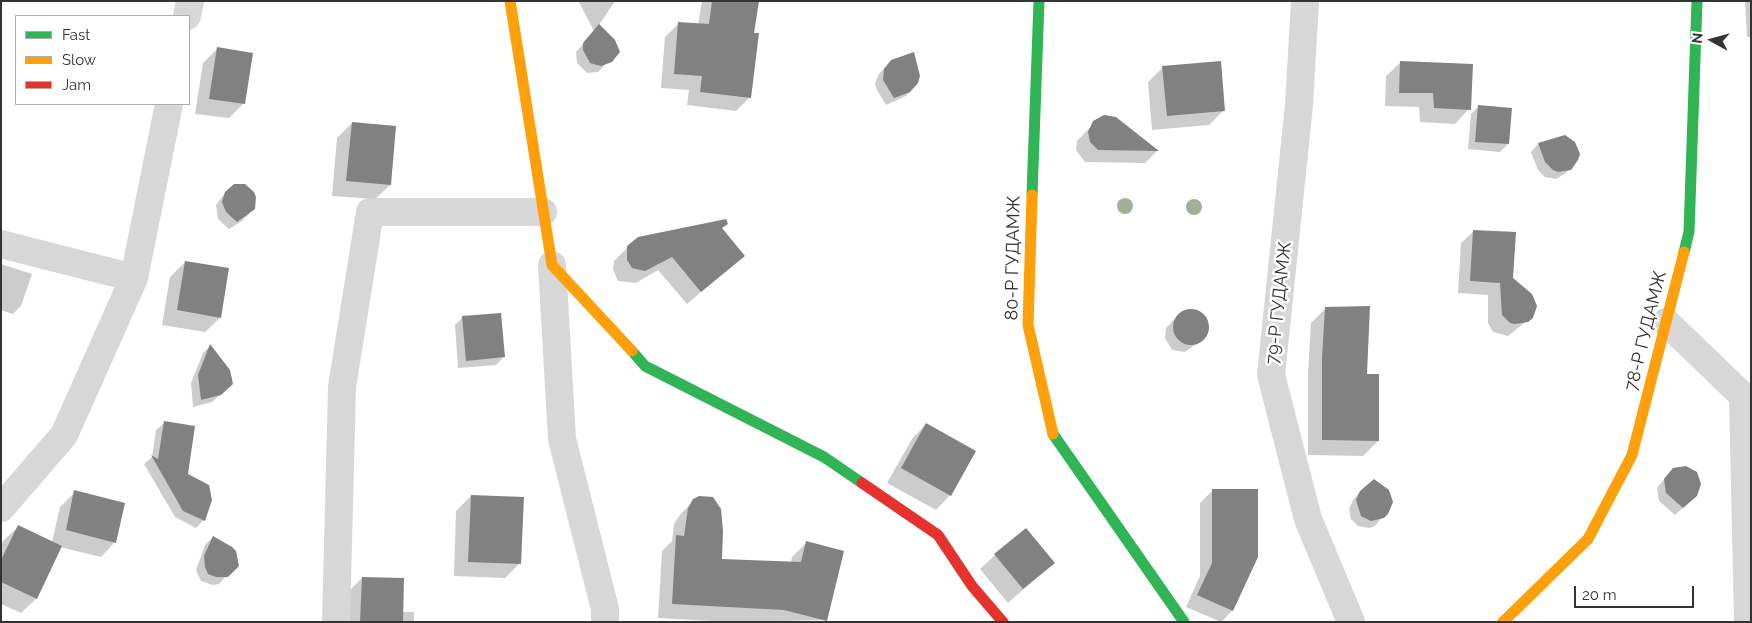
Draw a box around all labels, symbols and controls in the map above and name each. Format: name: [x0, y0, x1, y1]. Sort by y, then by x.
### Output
legend: [15, 15, 190, 105]
north arrow: [1687, 15, 1737, 65]
text: Fast: [62, 26, 90, 44]
text: N: [1689, 32, 1706, 44]
text: Slow: [62, 51, 96, 69]
text: Jam: [62, 76, 91, 94]
street label: 80-Р ГУДАМЖ: [1001, 196, 1025, 320]
street label: 79-Р ГУДАМЖ: [1262, 241, 1296, 365]
street label: 78-Р ГУДАМЖ: [1621, 269, 1671, 393]
scale bar: [1577, 576, 1697, 608]
text: 20 m: [1582, 586, 1617, 604]

